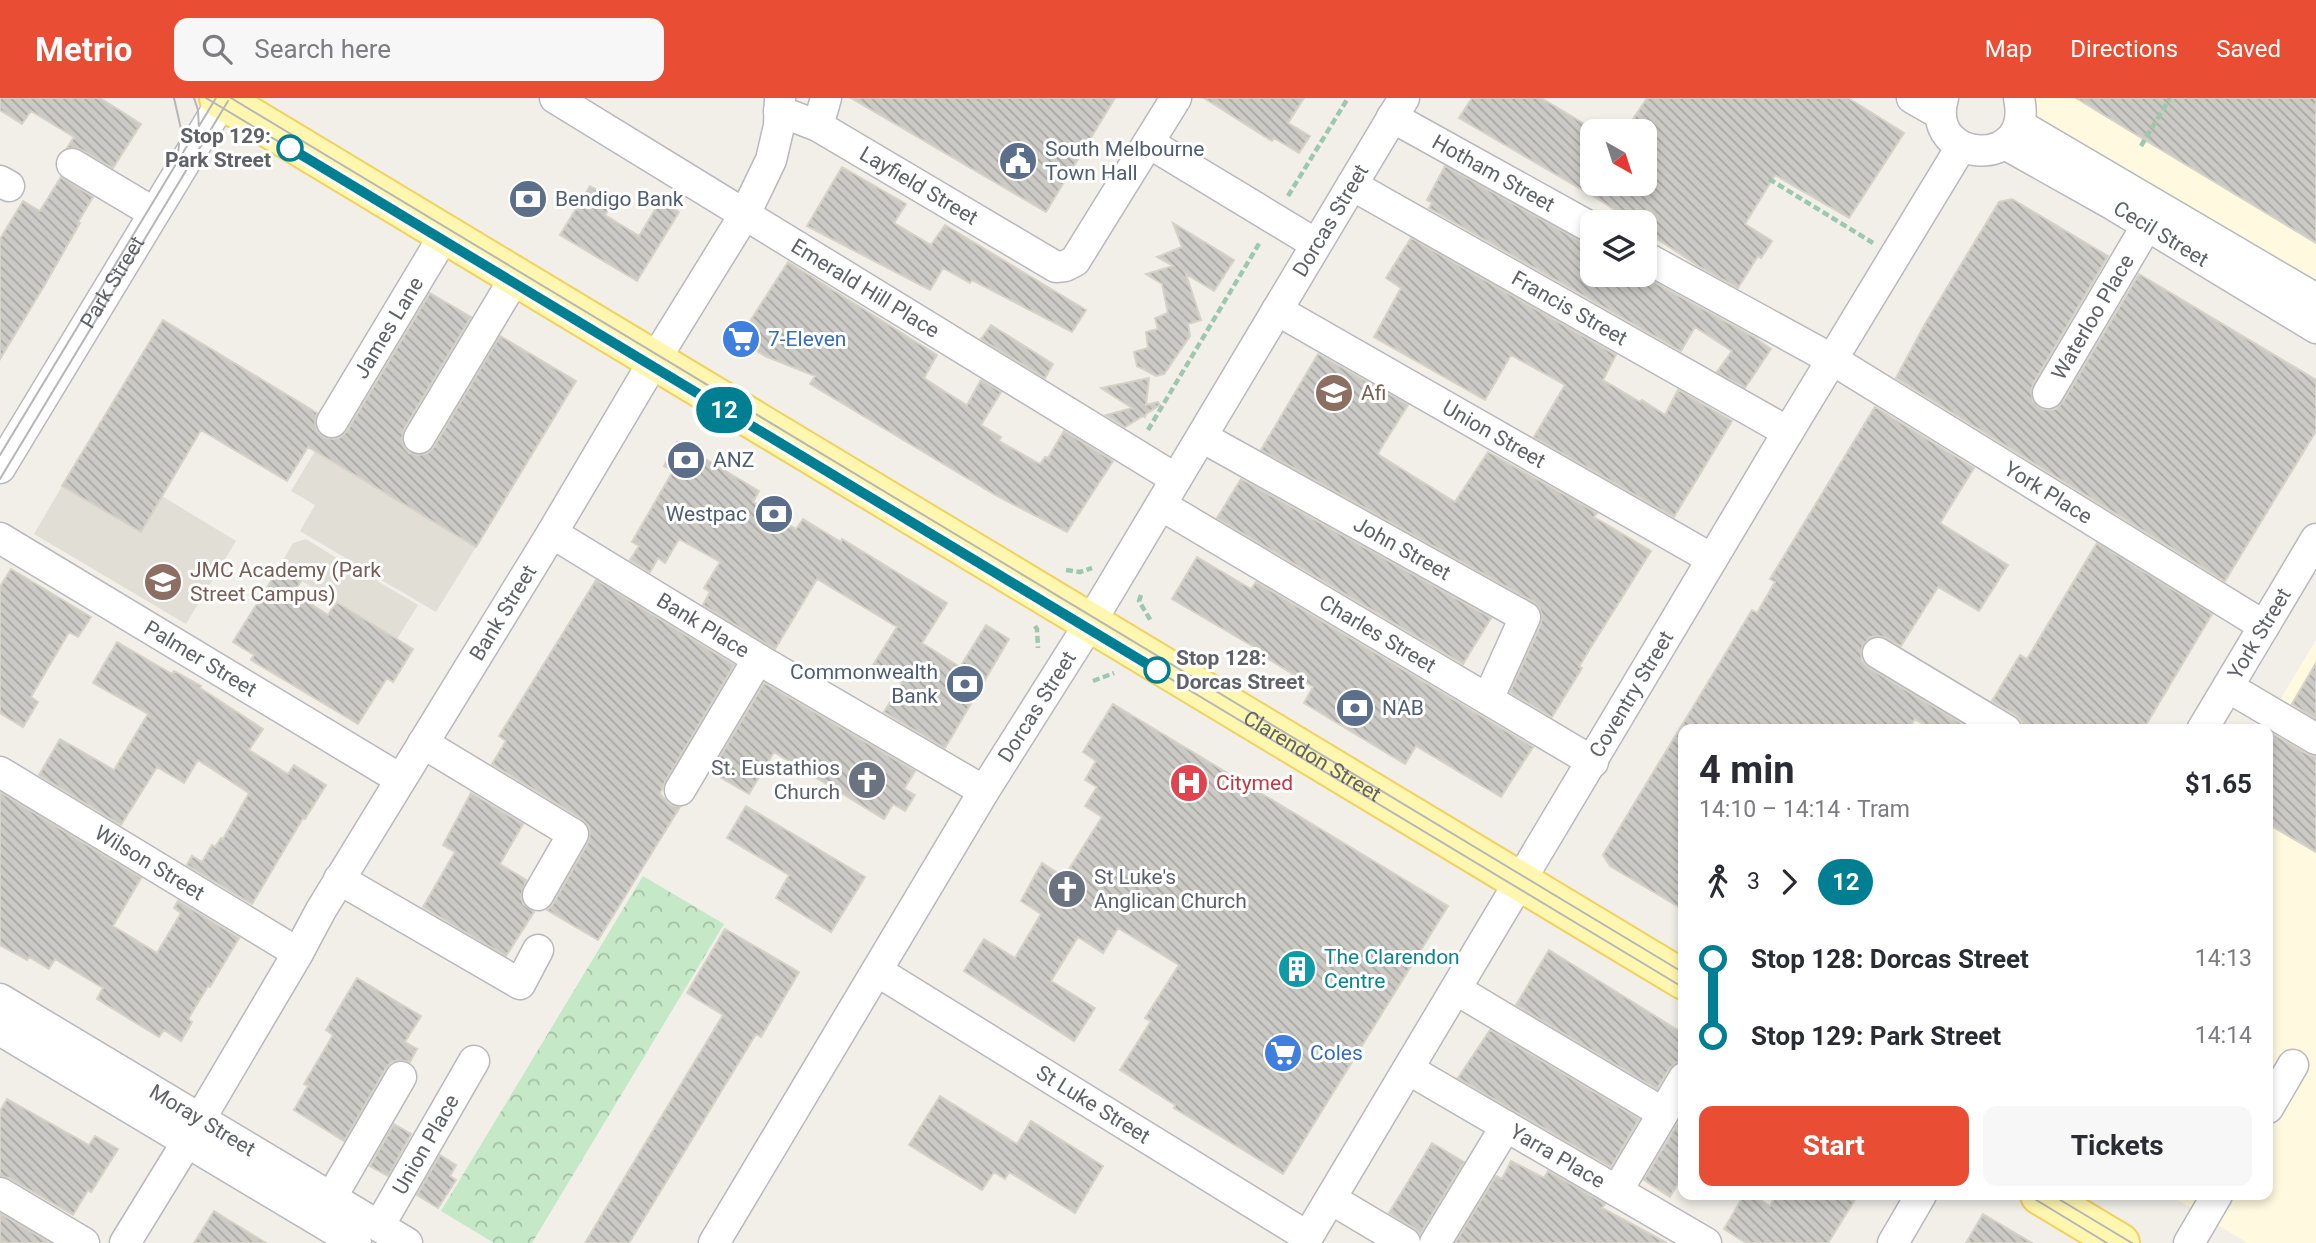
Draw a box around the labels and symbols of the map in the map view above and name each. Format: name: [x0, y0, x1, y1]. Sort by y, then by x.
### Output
north arrow: [1580, 119, 1657, 196]
place label: Stop 129: Park Street: [165, 124, 271, 172]
street label: Hotham Street: [1428, 130, 1559, 217]
marker: Stop 129: Park Street: [277, 135, 303, 161]
place label: South Melbourne Town Hall: [1045, 137, 1204, 185]
public building icon: South Melbourne Town Hall: [997, 140, 1039, 182]
street label: Layfield Street: [856, 142, 982, 230]
street label: Dorcas Street: [1288, 160, 1374, 281]
bank icon: Bendigo Bank: [507, 178, 549, 220]
place label: Bendigo Bank: [555, 187, 684, 211]
street label: Cecil Street: [2109, 196, 2213, 272]
street label: Park Street: [75, 232, 149, 333]
street label: Emerald Hill Place: [787, 234, 944, 343]
street label: Waterloo Place: [2047, 250, 2139, 384]
street label: Francis Street: [1508, 266, 1632, 350]
street label: James Lane: [349, 273, 428, 383]
supermarket icon: 7-Eleven: [720, 318, 762, 360]
place label: 7-Eleven: [768, 327, 846, 351]
school or university icon: Afi: [1313, 372, 1355, 414]
place label: Afi: [1361, 381, 1386, 405]
line badge: 12: [692, 387, 756, 433]
street label: Union Street: [1438, 395, 1550, 473]
bank icon: ANZ: [665, 439, 707, 481]
place label: ANZ: [713, 448, 754, 472]
street label: York Place: [2000, 457, 2096, 529]
bank icon: Westpac: [753, 493, 795, 535]
place label: Westpac: [666, 502, 747, 526]
street label: John Street: [1349, 512, 1455, 585]
place label: JMC Academy (Park Street Campus): [190, 558, 381, 606]
school or university icon: JMC Academy (Park Street Campus): [142, 561, 184, 603]
street label: Bank Street: [465, 561, 541, 665]
street label: York Street: [2223, 584, 2296, 684]
street label: Bank Place: [652, 588, 754, 663]
street label: Charles Street: [1315, 590, 1440, 678]
street label: Palmer Street: [140, 616, 261, 702]
street label: Coventry Street: [1585, 627, 1678, 762]
place label: Stop 128: Dorcas Street: [1176, 646, 1305, 694]
street label: Dorcas Street: [993, 647, 1081, 767]
marker: Stop 128: Dorcas Street: [1144, 657, 1170, 683]
place label: Commonwealth Bank: [790, 660, 938, 708]
bank icon: Commonwealth Bank: [944, 663, 986, 705]
bank icon: NAB: [1334, 687, 1376, 729]
place label: NAB: [1382, 696, 1424, 720]
street label: Clarendon Street: [1239, 706, 1385, 807]
place label: St. Eustathios Church: [711, 756, 840, 804]
church icon: St. Eustathios Church: [846, 759, 888, 801]
hospital icon: Citymed: [1168, 762, 1210, 804]
place label: Citymed: [1216, 771, 1293, 795]
street label: Wilson Street: [90, 820, 209, 905]
place label: St Luke's Anglican Church: [1094, 865, 1247, 913]
church icon: St Luke's Anglican Church: [1046, 868, 1088, 910]
place label: The Clarendon Centre: [1324, 945, 1460, 993]
building icon: The Clarendon Centre: [1276, 948, 1318, 990]
supermarket icon: Coles: [1262, 1032, 1304, 1074]
place label: Coles: [1310, 1041, 1363, 1065]
street label: St Luke Street: [1032, 1060, 1155, 1149]
street label: Moray Street: [145, 1079, 260, 1161]
street label: Union Place: [388, 1090, 464, 1199]
street label: Yarra Place: [1506, 1119, 1609, 1193]

